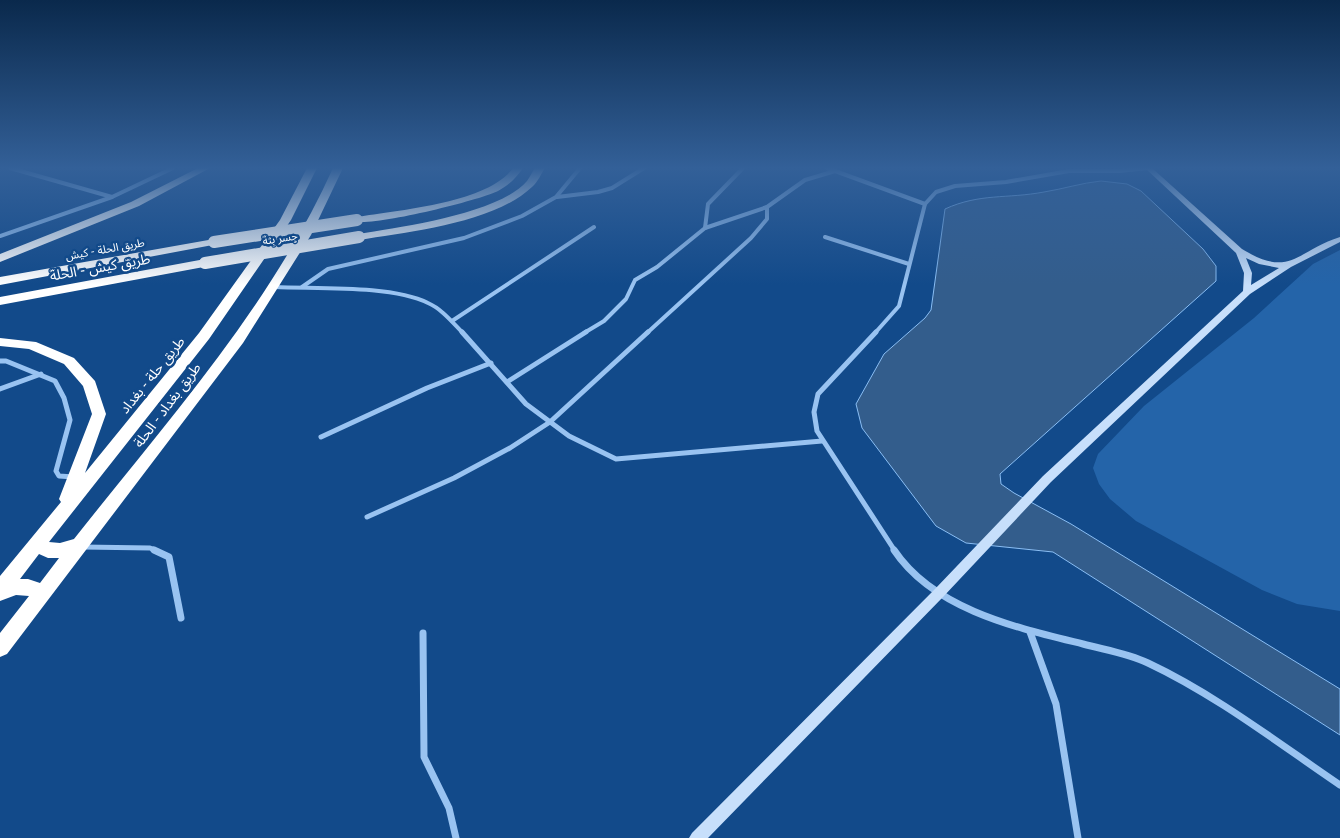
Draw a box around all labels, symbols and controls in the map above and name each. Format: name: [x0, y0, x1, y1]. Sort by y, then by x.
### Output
street label: جسر بتة: [261, 228, 299, 248]
street label: طريق الحلة - كيش: [64, 235, 146, 263]
street label: طريق كيش - الحلة: [48, 249, 152, 286]
street label: طريق حلة - بغداد: [115, 333, 189, 418]
street label: طريق بغداد - الحلة: [129, 359, 206, 452]

